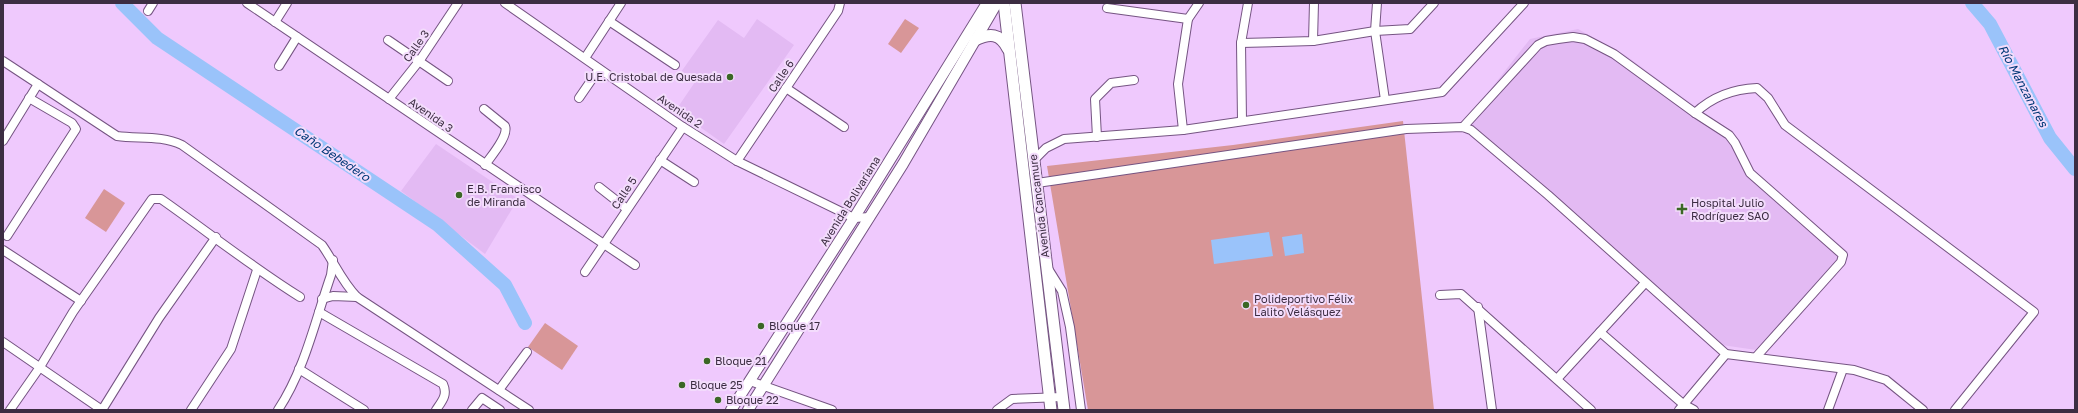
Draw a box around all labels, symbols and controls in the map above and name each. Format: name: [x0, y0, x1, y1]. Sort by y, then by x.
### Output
street label: Calle 3: [400, 27, 431, 64]
water label: Río Manzanares: [1995, 42, 2052, 130]
street label: Calle 6: [765, 57, 796, 94]
place label: U.E. Cristobal de Quesada: [585, 70, 722, 83]
marker: U.E. Cristobal de Quesada: [725, 72, 735, 82]
street label: Avenida 2: [656, 91, 705, 130]
street label: Avenida 3: [407, 95, 456, 135]
water label: Caño Bebedero: [292, 123, 374, 185]
street label: Avenida Bolivariana: [817, 153, 882, 248]
street label: Avenida Cancamure: [1026, 154, 1051, 259]
street label: Calle 5: [608, 174, 639, 211]
place label: E.B. Francisco de Miranda: [467, 182, 542, 208]
marker: E.B. Francisco de Miranda: [454, 190, 464, 200]
place label: Hospital Julio Rodríguez SAO: [1691, 196, 1769, 222]
marker: Hospital Julio Rodríguez SAO: [1676, 203, 1688, 215]
place label: Polideportivo Félix Lalito Velásquez: [1254, 292, 1353, 318]
marker: Polideportivo Félix Lalito Velásquez: [1241, 300, 1251, 310]
place label: Bloque 17: [769, 319, 820, 332]
marker: Bloque 17: [756, 321, 766, 331]
place label: Bloque 21: [715, 354, 767, 367]
marker: Bloque 21: [702, 356, 712, 366]
place label: Bloque 25: [690, 378, 743, 391]
marker: Bloque 25: [677, 380, 687, 390]
place label: Bloque 22: [726, 393, 779, 406]
marker: Bloque 22: [713, 395, 723, 405]

